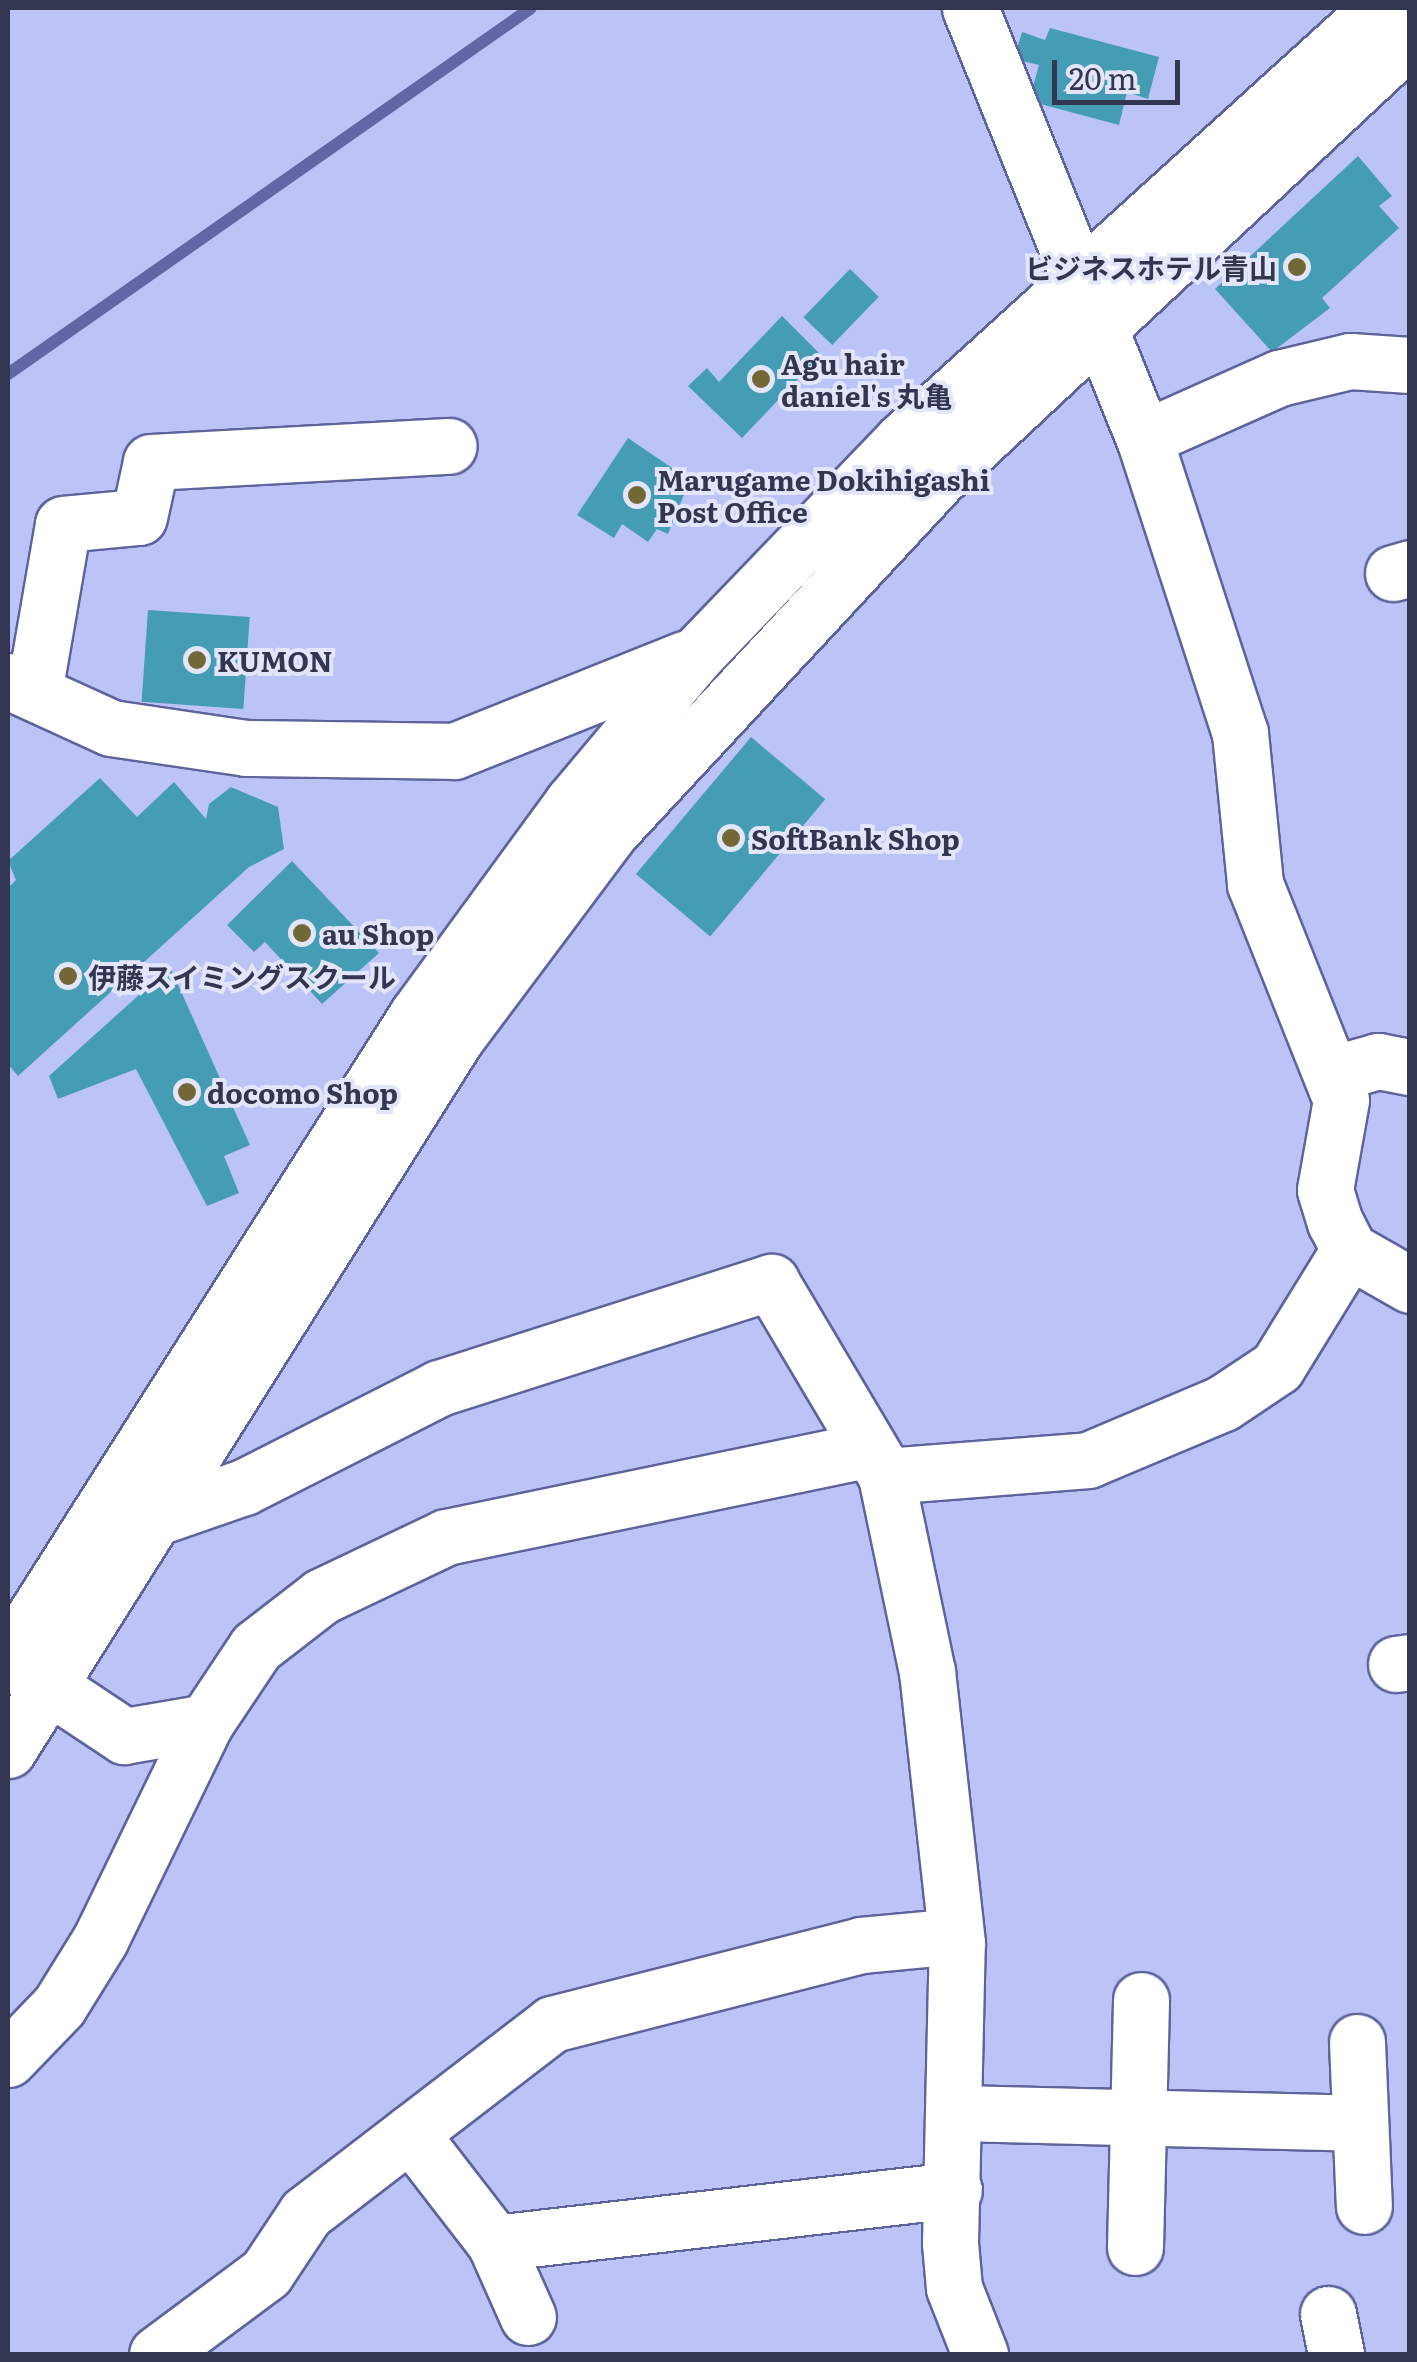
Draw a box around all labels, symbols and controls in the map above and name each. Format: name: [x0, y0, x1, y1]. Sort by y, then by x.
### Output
scale bar: [1057, 40, 1184, 102]
text: 20 m: [1069, 55, 1137, 99]
place label: ビジネスホテル青山: [1025, 250, 1277, 284]
marker: ビジネスホテル青山: [1286, 256, 1308, 278]
place label: Agu hair daniel's 丸亀: [781, 346, 952, 412]
marker: Agu hair daniel's 丸亀: [750, 368, 772, 390]
place label: Marugame Dokihigashi Post Office: [657, 462, 990, 528]
marker: Marugame Dokihigashi Post Office: [626, 484, 648, 506]
place label: KUMON: [217, 643, 333, 677]
marker: KUMON: [186, 649, 208, 671]
place label: SoftBank Shop: [751, 821, 960, 855]
marker: SoftBank Shop: [720, 827, 742, 849]
place label: au Shop: [322, 916, 434, 950]
marker: au Shop: [291, 922, 313, 944]
place label: 伊藤スイミングスクール: [88, 959, 396, 993]
marker: 伊藤スイミングスクール: [57, 965, 79, 987]
place label: docomo Shop: [207, 1075, 398, 1109]
marker: docomo Shop: [176, 1081, 198, 1103]

